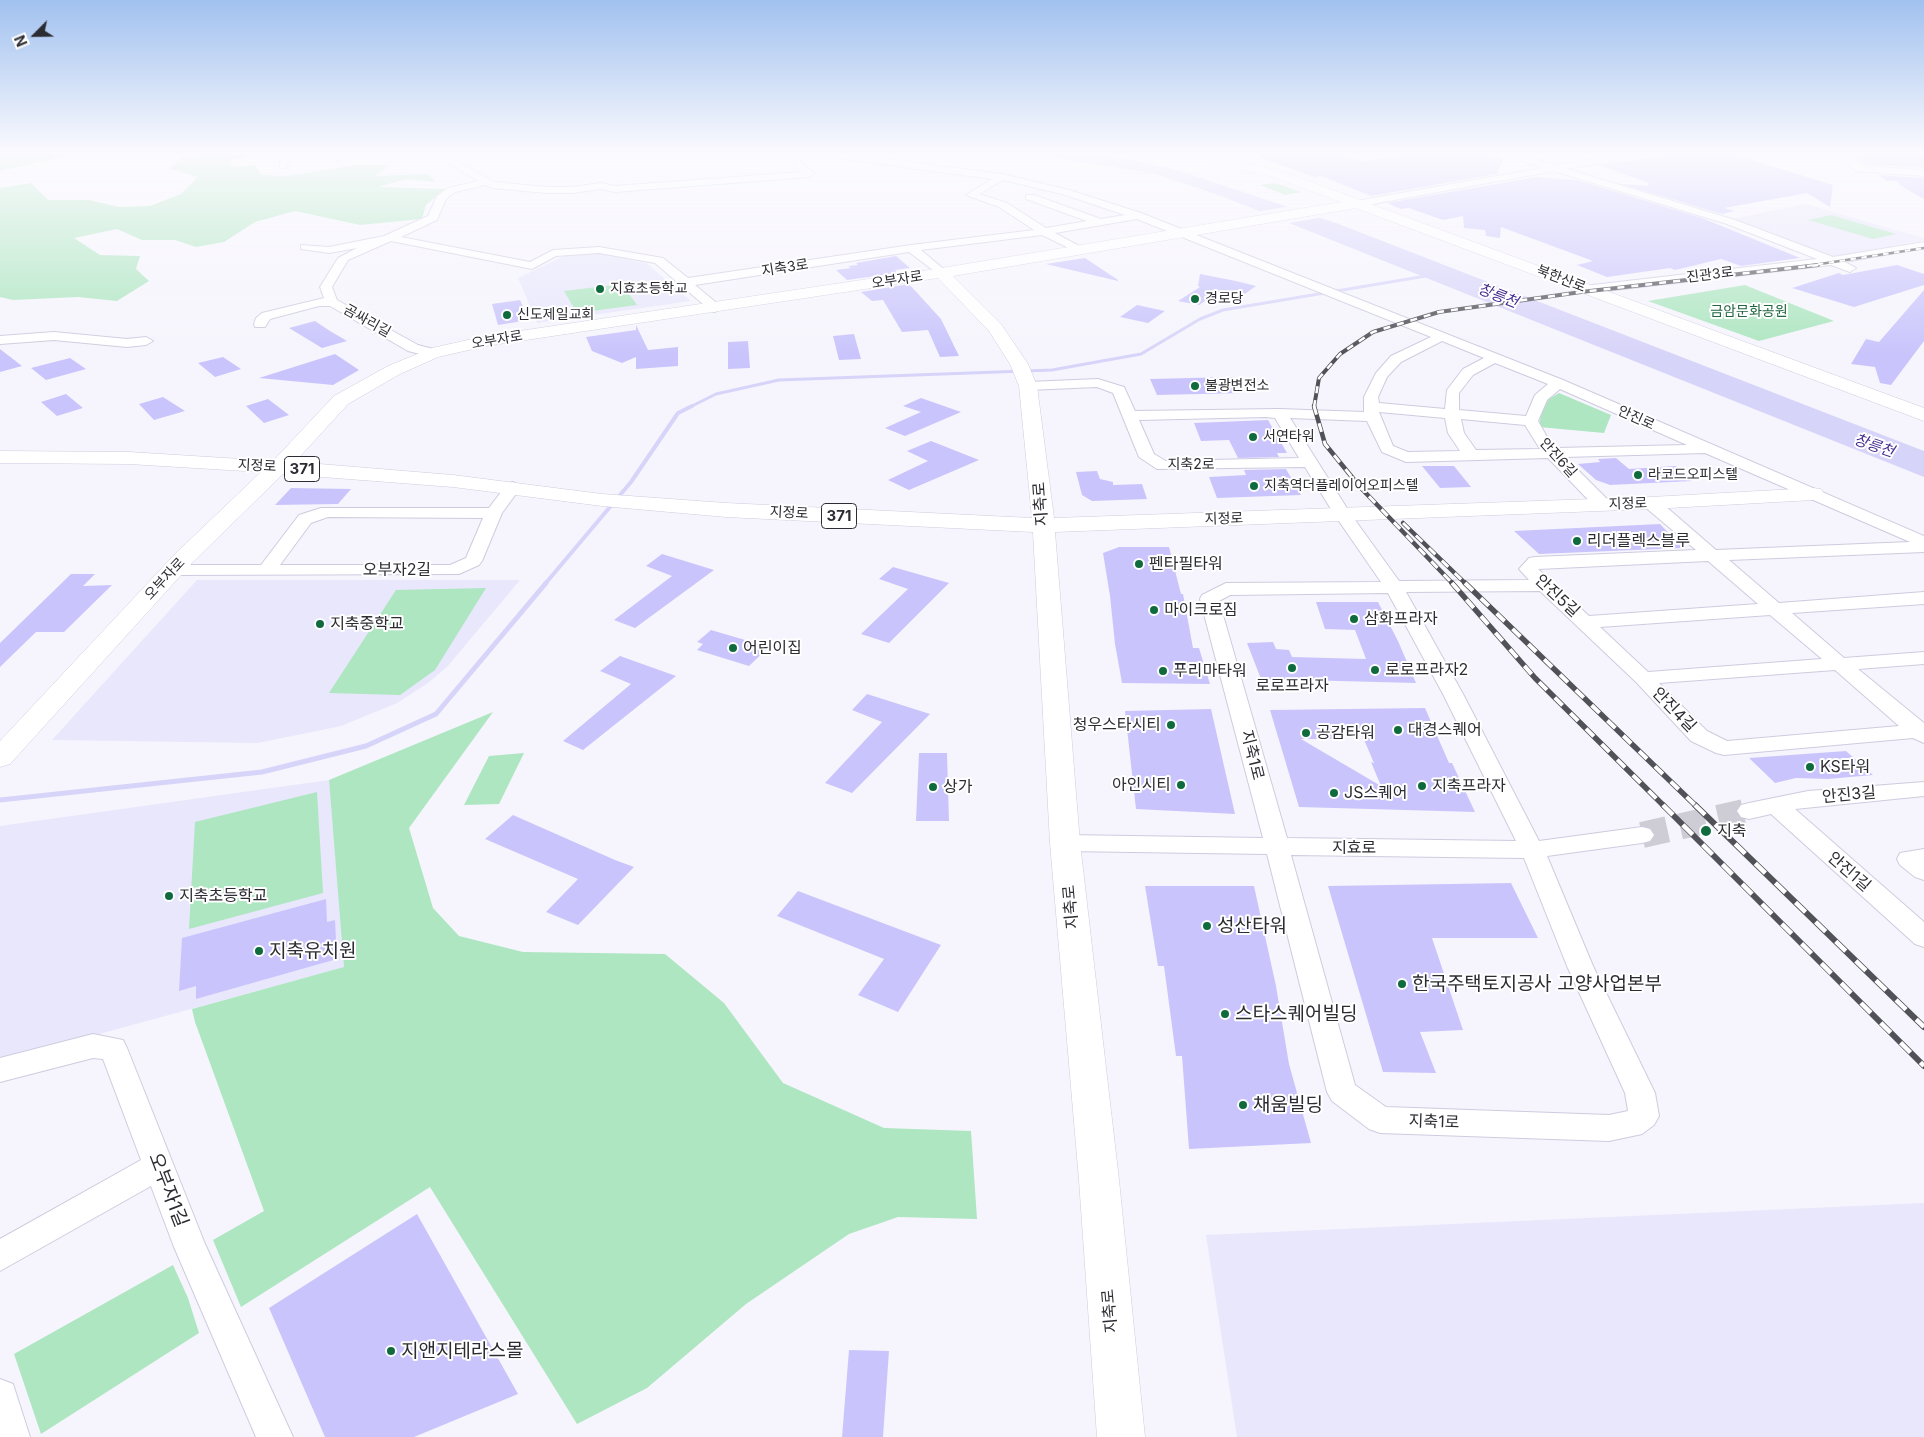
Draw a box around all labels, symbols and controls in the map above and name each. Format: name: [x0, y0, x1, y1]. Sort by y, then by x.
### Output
north arrow: [10, 10, 60, 60]
text: N: [11, 33, 31, 49]
street label: 지축3로: [760, 256, 810, 280]
street label: 북한산로: [1534, 262, 1588, 296]
street label: 진관3로: [1686, 264, 1734, 286]
street label: 오부자로: [870, 268, 924, 292]
water label: 창릉천: [1475, 280, 1521, 312]
place label: 지효초등학교: [610, 281, 687, 297]
marker: 지효초등학교: [594, 283, 606, 295]
place label: 경로당: [1205, 291, 1244, 307]
marker: 경로당: [1189, 293, 1201, 305]
street label: 곰싸리길: [340, 301, 394, 341]
park label: 금암문화공원: [1710, 304, 1788, 320]
place label: 신도제일교회: [517, 307, 594, 323]
marker: 신도제일교회: [501, 309, 513, 321]
street label: 오부자로: [470, 327, 524, 353]
place label: 불광변전소: [1205, 378, 1269, 394]
marker: 불광변전소: [1189, 380, 1201, 392]
street label: 안진로: [1615, 402, 1657, 434]
place label: 서연타워: [1263, 429, 1315, 445]
marker: 서연타워: [1247, 431, 1259, 443]
water label: 창릉천: [1851, 431, 1897, 461]
street label: 안진6길: [1536, 435, 1580, 481]
road number: 371: [284, 456, 320, 482]
street label: 지정로: [237, 457, 277, 475]
street label: 지축2로: [1167, 457, 1215, 473]
place label: 라코드오피스텔: [1648, 467, 1738, 483]
marker: 라코드오피스텔: [1632, 469, 1644, 481]
place label: 지축역더플레이어오피스텔: [1264, 478, 1419, 494]
marker: 지축역더플레이어오피스텔: [1248, 480, 1260, 492]
street label: 지축로: [1030, 481, 1052, 527]
street label: 지정로: [1608, 495, 1648, 513]
street label: 지정로: [769, 504, 809, 522]
road number: 371: [822, 504, 856, 528]
street label: 지정로: [1204, 510, 1244, 528]
place label: 리더플렉스블루: [1587, 531, 1690, 551]
marker: 리더플렉스블루: [1571, 535, 1583, 547]
street label: 오부자로: [141, 554, 189, 604]
place label: 펜타필타워: [1149, 554, 1223, 574]
marker: 펜타필타워: [1133, 558, 1145, 570]
street label: 오부자2길: [363, 560, 431, 580]
street label: 안진5길: [1531, 571, 1583, 621]
place label: 마이크로짐: [1164, 600, 1238, 620]
marker: 마이크로짐: [1148, 604, 1160, 616]
place label: 삼화프라자: [1364, 609, 1438, 629]
marker: 삼화프라자: [1348, 613, 1360, 625]
place label: 지축중학교: [330, 614, 404, 634]
marker: 지축중학교: [314, 618, 326, 630]
place label: 어린이집: [743, 638, 802, 658]
marker: 어린이집: [727, 642, 739, 654]
place label: 로로프라자2: [1385, 660, 1468, 680]
place label: 푸리마타워: [1173, 661, 1247, 681]
marker: 로로프라자: [1286, 662, 1298, 674]
marker: 로로프라자2: [1369, 664, 1381, 676]
marker: 푸리마타워: [1157, 665, 1169, 677]
place label: 로로프라자: [1255, 676, 1329, 696]
street label: 안진4길: [1648, 684, 1700, 736]
place label: 청우스타시티: [1073, 715, 1161, 735]
marker: 청우스타시티: [1165, 719, 1177, 731]
place label: 대경스퀘어: [1408, 720, 1482, 740]
place label: 공감타워: [1316, 723, 1375, 743]
marker: 대경스퀘어: [1392, 724, 1404, 736]
marker: 공감타워: [1300, 727, 1312, 739]
street label: 지축1로: [1237, 728, 1267, 782]
place label: KS타워: [1820, 757, 1870, 777]
marker: KS타워: [1804, 761, 1816, 773]
place label: 아인시티: [1112, 775, 1171, 795]
place label: 지축프라자: [1432, 776, 1506, 796]
place label: 상가: [943, 777, 972, 797]
marker: 아인시티: [1175, 779, 1187, 791]
marker: 지축프라자: [1416, 780, 1428, 792]
marker: 상가: [927, 781, 939, 793]
place label: JS스퀘어: [1344, 783, 1408, 803]
street label: 안진3길: [1821, 783, 1877, 807]
marker: JS스퀘어: [1328, 787, 1340, 799]
place label: 지축: [1717, 821, 1746, 841]
marker: 지축: [1699, 824, 1713, 838]
street label: 지효로: [1332, 838, 1376, 858]
street label: 안진1길: [1824, 848, 1874, 896]
street label: 지축로: [1060, 884, 1082, 930]
place label: 지축초등학교: [179, 886, 267, 906]
marker: 지축초등학교: [163, 890, 175, 902]
place label: 성산타워: [1217, 915, 1287, 937]
marker: 성산타워: [1201, 920, 1213, 932]
place label: 지축유치원: [269, 940, 356, 962]
marker: 지축유치원: [253, 945, 265, 957]
place label: 한국주택토지공사 고양사업본부: [1412, 973, 1662, 995]
marker: 한국주택토지공사 고양사업본부: [1396, 978, 1408, 990]
place label: 스타스퀘어빌딩: [1235, 1003, 1357, 1025]
marker: 스타스퀘어빌딩: [1219, 1008, 1231, 1020]
place label: 채움빌딩: [1253, 1094, 1323, 1116]
marker: 채움빌딩: [1237, 1099, 1249, 1111]
street label: 지축1로: [1408, 1112, 1460, 1132]
street label: 오부자1길: [143, 1150, 193, 1230]
street label: 지축로: [1099, 1288, 1121, 1334]
place label: 지앤지테라스몰: [401, 1340, 523, 1362]
marker: 지앤지테라스몰: [385, 1345, 397, 1357]

